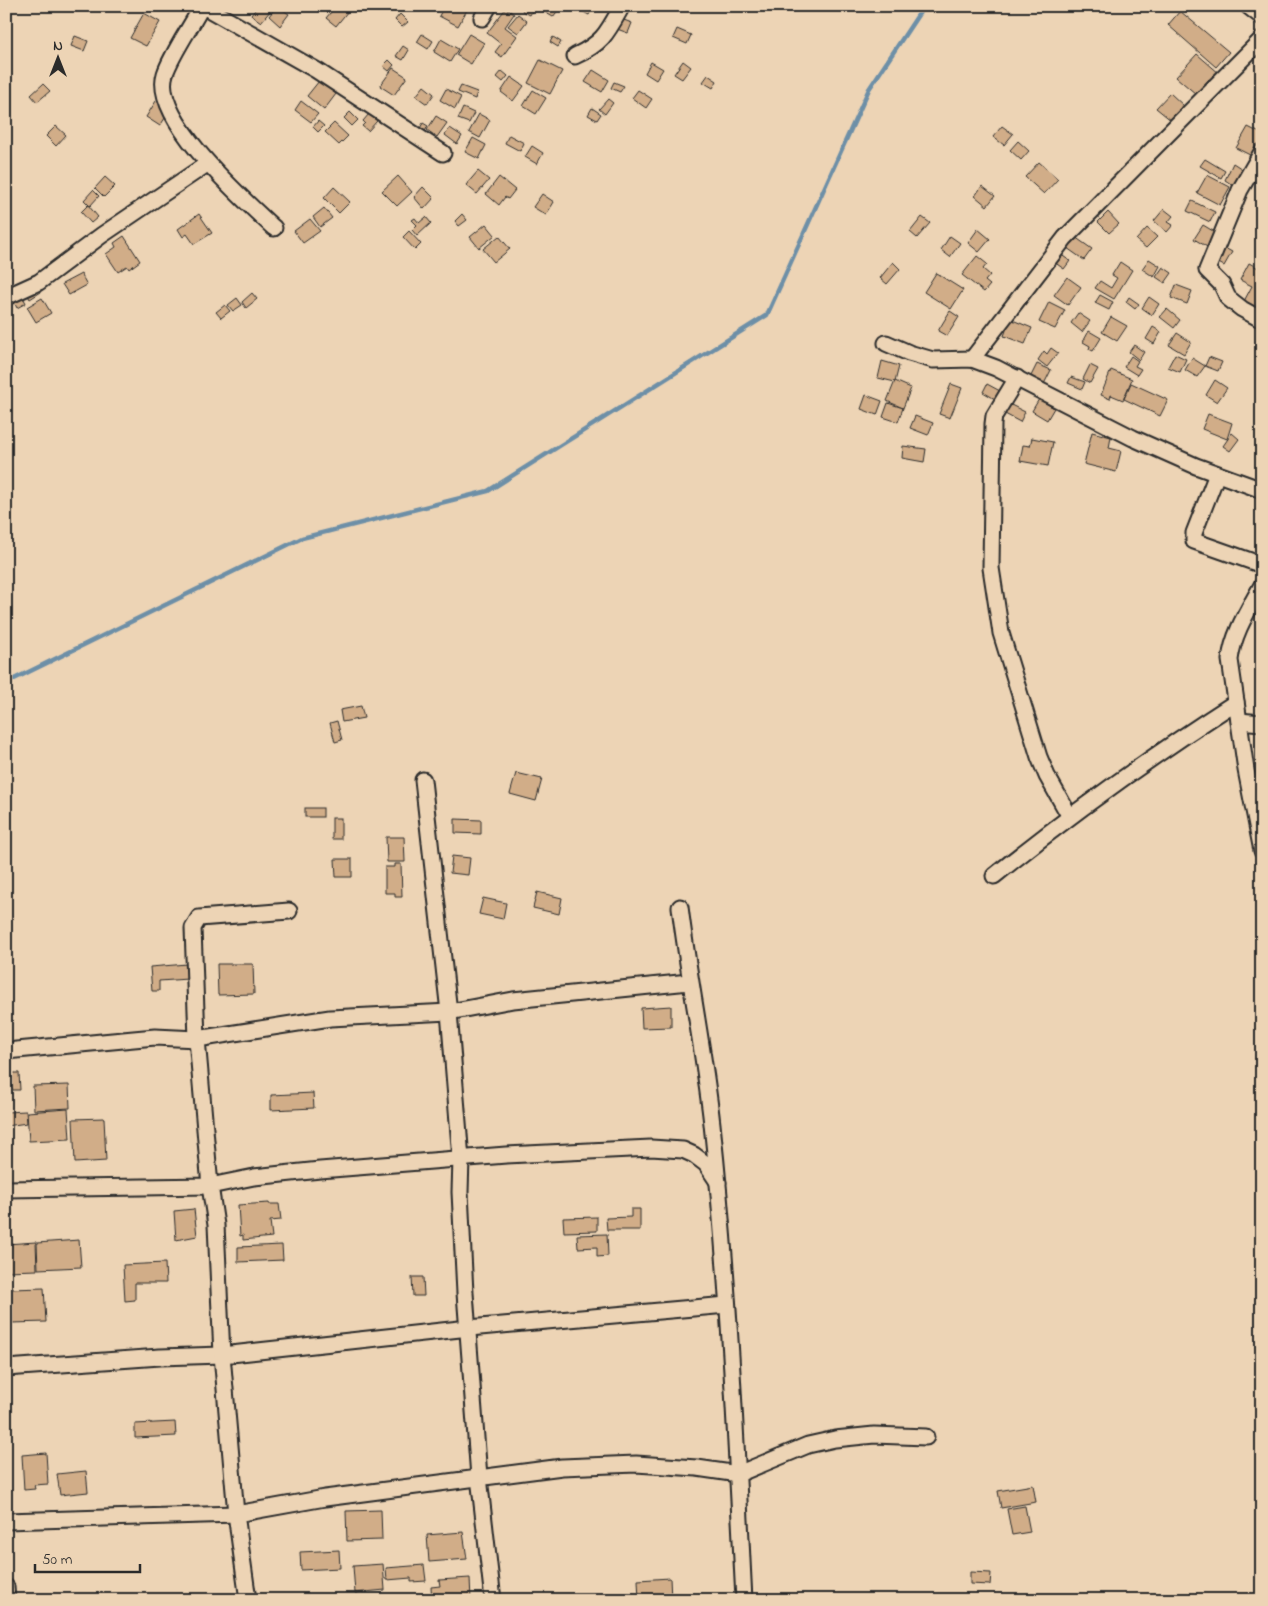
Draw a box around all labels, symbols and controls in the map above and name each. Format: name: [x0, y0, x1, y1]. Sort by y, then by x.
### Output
north arrow: [32, 32, 82, 82]
text: N: [53, 36, 63, 57]
scale bar: [35, 1541, 140, 1573]
text: 50 m: [42, 1549, 73, 1571]

